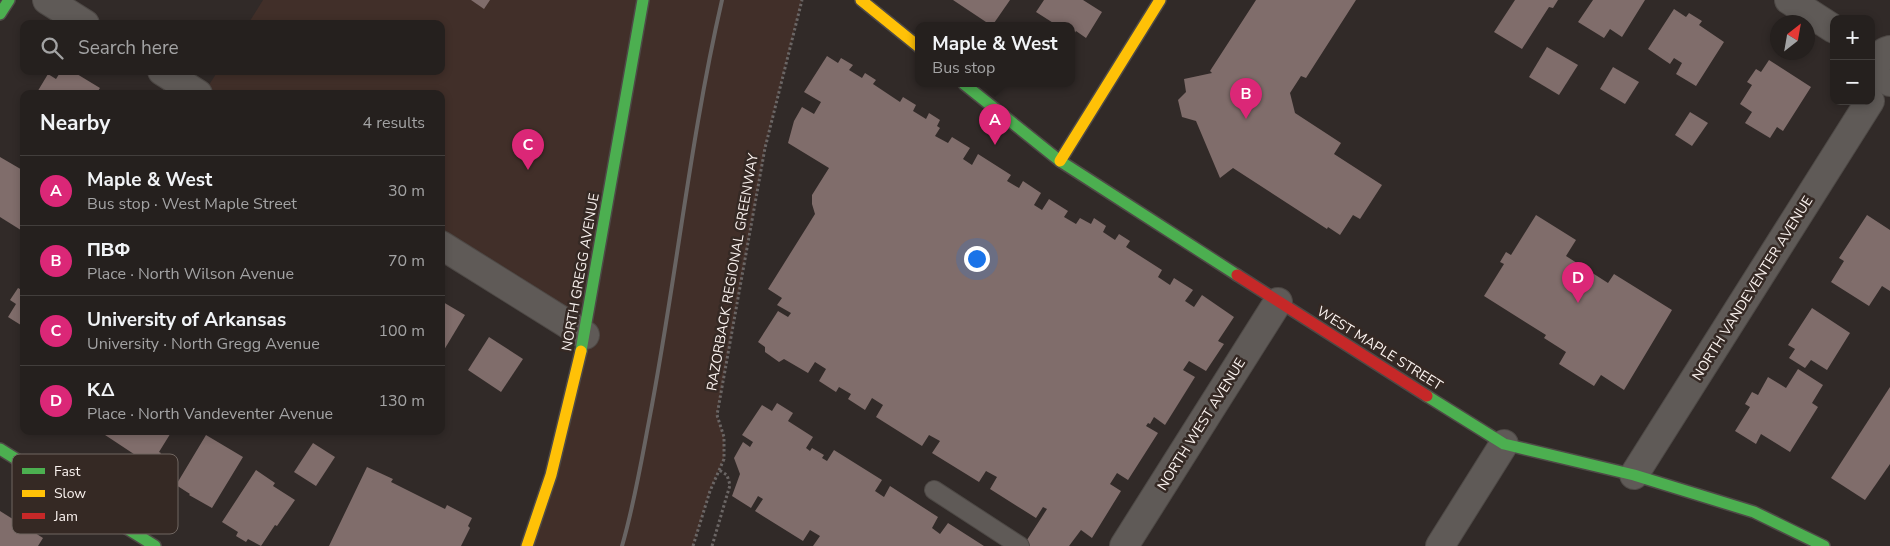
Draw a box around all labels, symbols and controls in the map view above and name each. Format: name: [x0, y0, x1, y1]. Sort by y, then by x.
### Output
north arrow: [1770, 15, 1815, 60]
map controls: [1830, 15, 1875, 105]
button: +: [1830, 15, 1875, 60]
search box: [20, 20, 445, 75]
popup: [915, 22, 1075, 87]
text: Maple & West: [932, 31, 1058, 57]
icon: search: [38, 34, 66, 62]
text: Search here: [78, 35, 179, 61]
text: Bus stop: [932, 57, 995, 79]
button: −: [1830, 60, 1875, 105]
pin: B: [1230, 78, 1262, 119]
pin: A: [979, 104, 1011, 145]
text: Nearby: [40, 109, 110, 137]
text: 4 results: [363, 112, 425, 134]
pin: C: [512, 129, 544, 170]
street label: RAZORBACK REGIONAL GREENWAY: [702, 151, 763, 392]
text: Maple & West: [87, 167, 212, 193]
text: A: [50, 180, 62, 202]
text: 30 m: [388, 180, 425, 202]
street label: NORTH GREGG AVENUE: [557, 191, 604, 353]
street label: NORTH VANDEVENTER AVENUE: [1688, 192, 1817, 384]
text: Bus stop · West Maple Street: [87, 193, 297, 215]
text: ΠΒΦ: [87, 237, 130, 263]
your location: [964, 246, 990, 272]
text: B: [50, 250, 62, 272]
text: 70 m: [388, 250, 425, 272]
pin: D: [1562, 262, 1594, 303]
text: Place · North Wilson Avenue: [87, 263, 294, 285]
street label: WEST MAPLE STREET: [1313, 302, 1447, 395]
text: University of Arkansas: [87, 307, 286, 333]
text: C: [51, 320, 61, 342]
text: 100 m: [378, 320, 425, 342]
text: University · North Gregg Avenue: [87, 333, 320, 355]
street label: NORTH WEST AVENUE: [1153, 354, 1250, 494]
text: ΚΔ: [87, 377, 115, 403]
text: D: [50, 390, 62, 412]
text: 130 m: [378, 390, 425, 412]
text: Place · North Vandeventer Avenue: [87, 403, 333, 425]
legend: [12, 454, 178, 534]
text: Fast: [54, 462, 80, 481]
text: Slow: [54, 484, 86, 503]
text: Jam: [53, 507, 78, 526]

